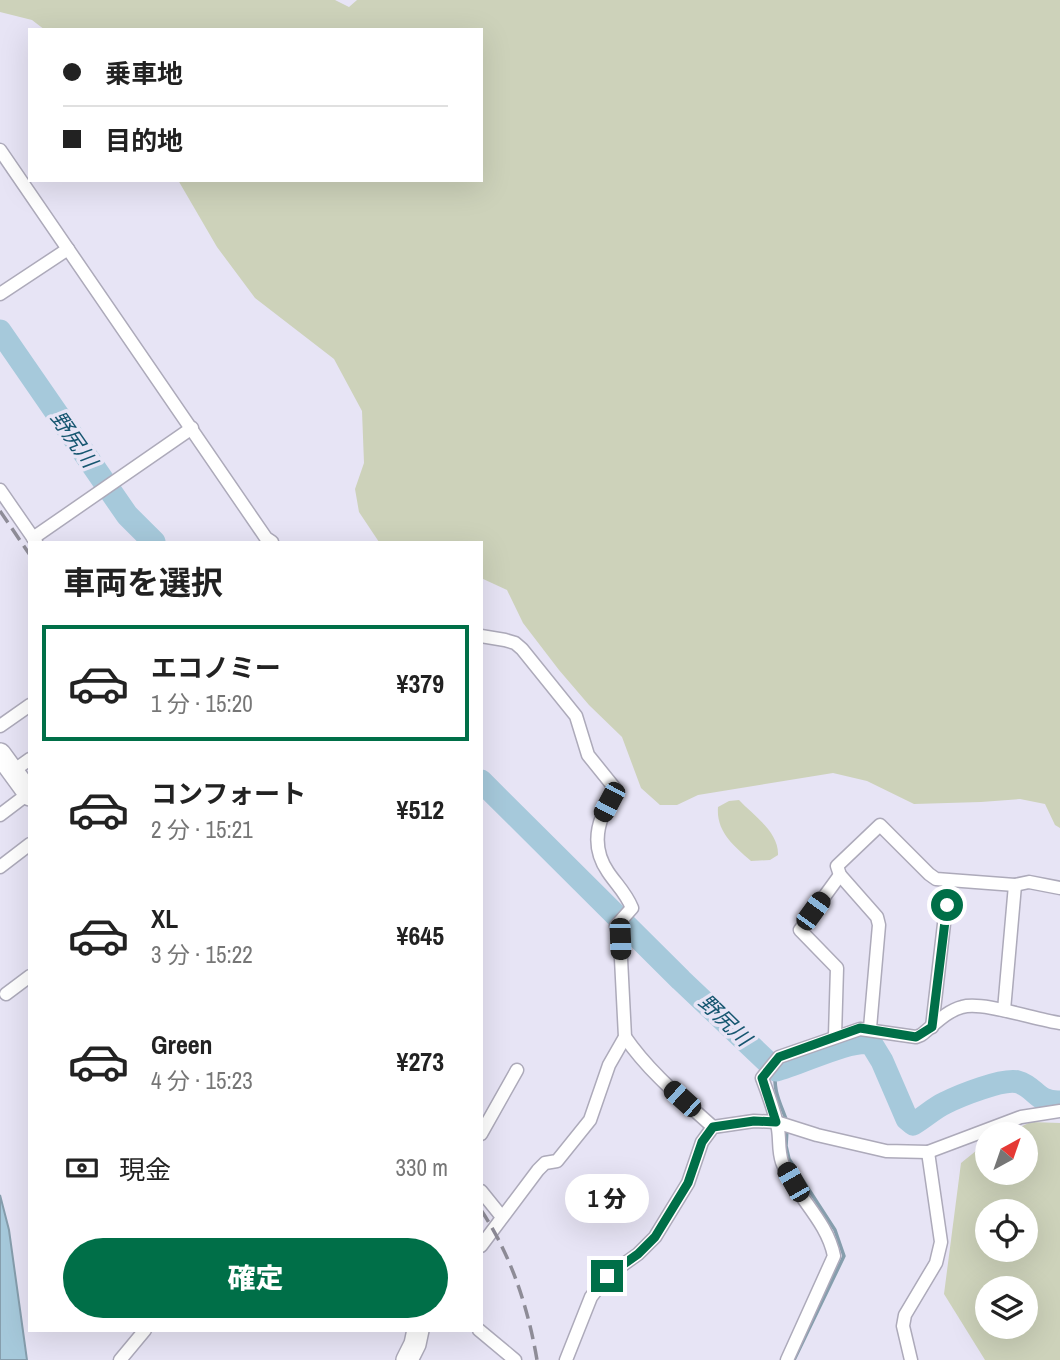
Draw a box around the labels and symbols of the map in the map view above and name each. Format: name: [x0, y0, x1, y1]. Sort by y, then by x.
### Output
water label: 野尻川: [44, 405, 105, 475]
car: [590, 779, 629, 825]
car: [793, 888, 834, 934]
route start: [931, 889, 963, 921]
car: [609, 918, 632, 960]
water label: 野尻川: [692, 988, 759, 1054]
car: [660, 1077, 705, 1121]
north arrow: [975, 1122, 1038, 1185]
car: [774, 1159, 813, 1205]
callout: 1 分: [565, 1174, 649, 1224]
route end: [591, 1260, 623, 1292]

